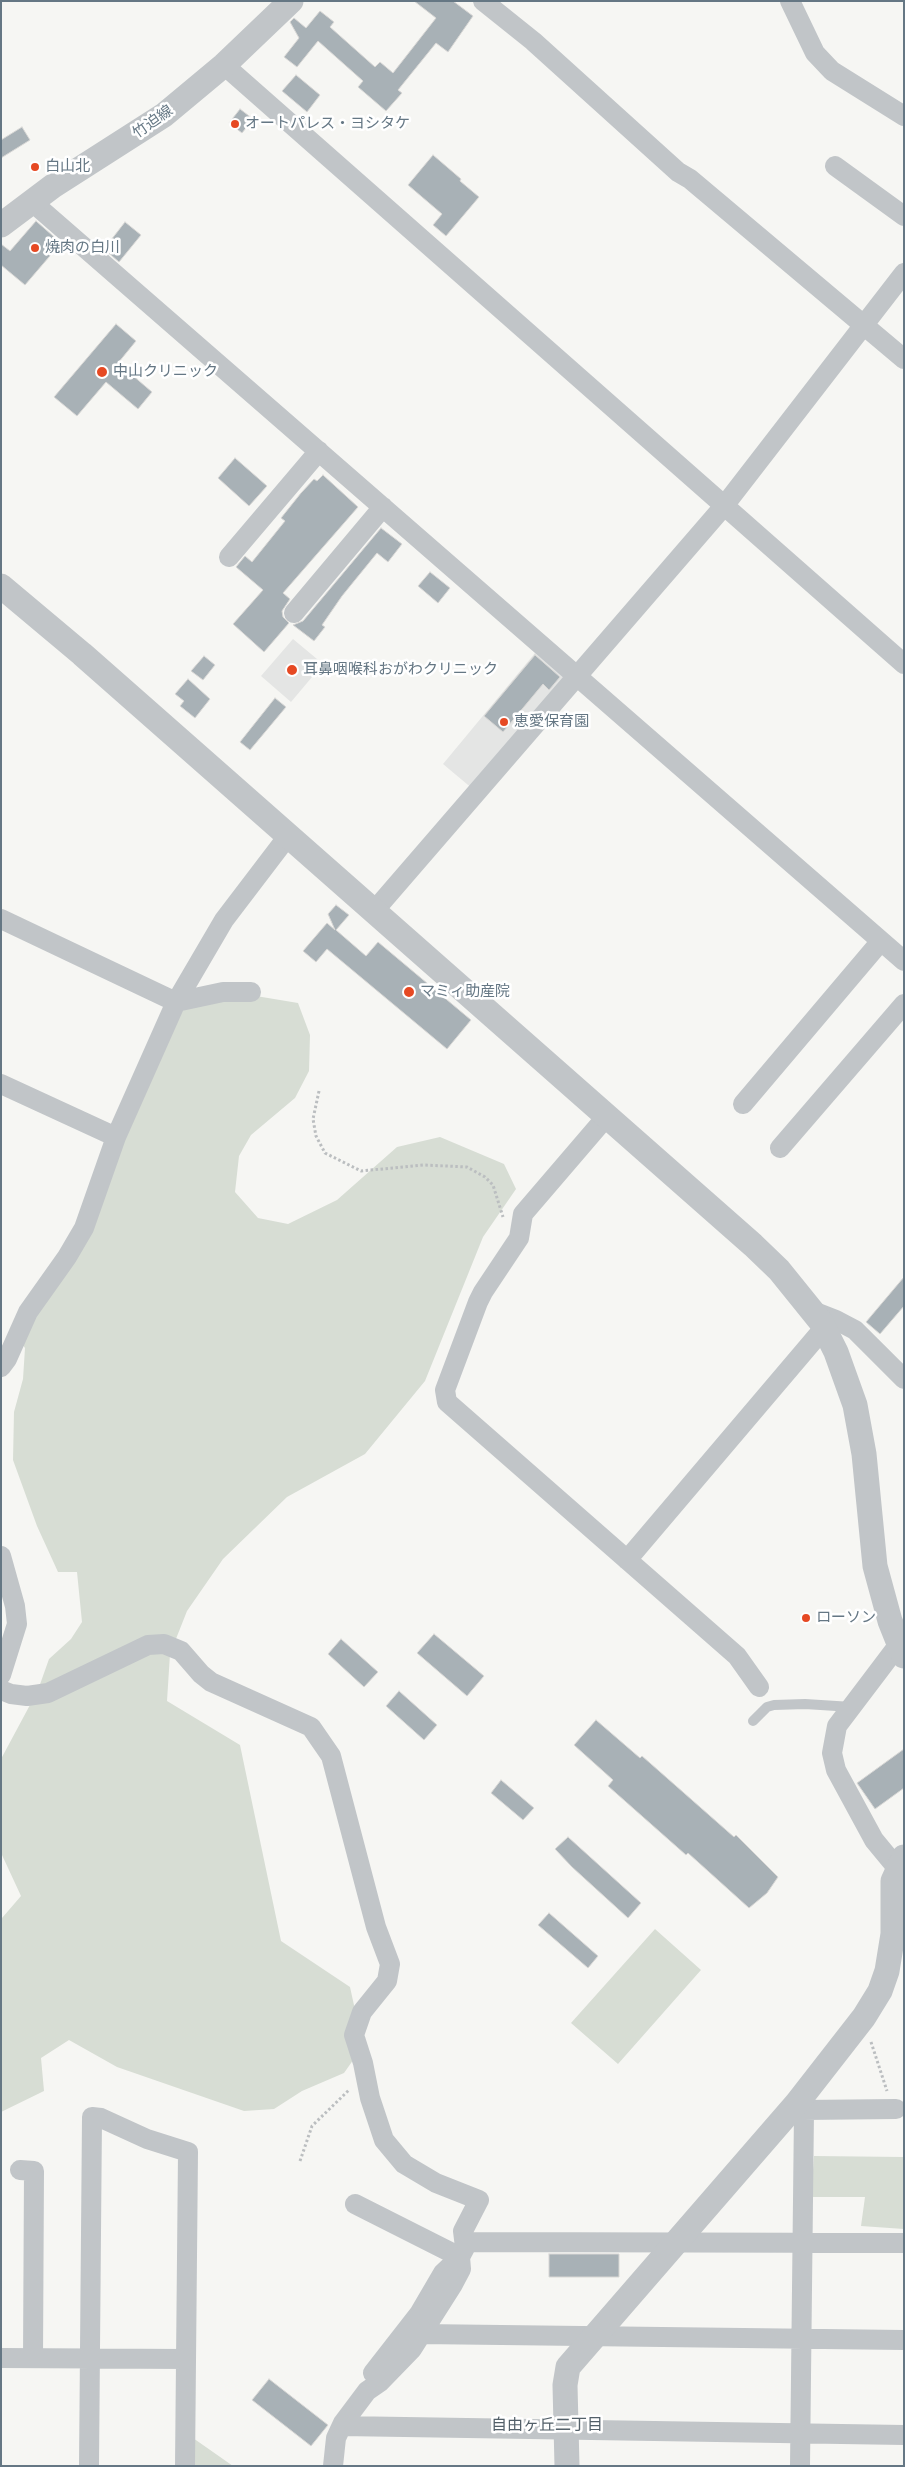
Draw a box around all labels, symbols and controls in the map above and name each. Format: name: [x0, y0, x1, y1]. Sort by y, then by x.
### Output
street label: 竹迫線: [129, 102, 177, 142]
place label: オートパレス・ヨシタケ: [245, 115, 410, 133]
marker: オートパレス・ヨシタケ: [229, 118, 241, 130]
place label: 白山北: [45, 158, 90, 176]
marker: 白山北: [29, 161, 41, 173]
place label: 焼肉の白川: [45, 239, 120, 257]
marker: 焼肉の白川: [29, 242, 41, 254]
place label: 中山クリニック: [113, 363, 218, 381]
marker: 中山クリニック: [95, 365, 109, 379]
place label: 耳鼻咽喉科おがわクリニック: [303, 661, 498, 679]
marker: 耳鼻咽喉科おがわクリニック: [285, 663, 299, 677]
place label: 恵愛保育園: [514, 713, 589, 731]
marker: 恵愛保育園: [498, 716, 510, 728]
place label: マミィ助産院: [420, 983, 510, 1001]
marker: マミィ助産院: [402, 985, 416, 999]
place label: ローソン: [816, 1609, 876, 1627]
marker: ローソン: [800, 1612, 812, 1624]
district label: 自由ヶ丘二丁目: [491, 2415, 603, 2435]

